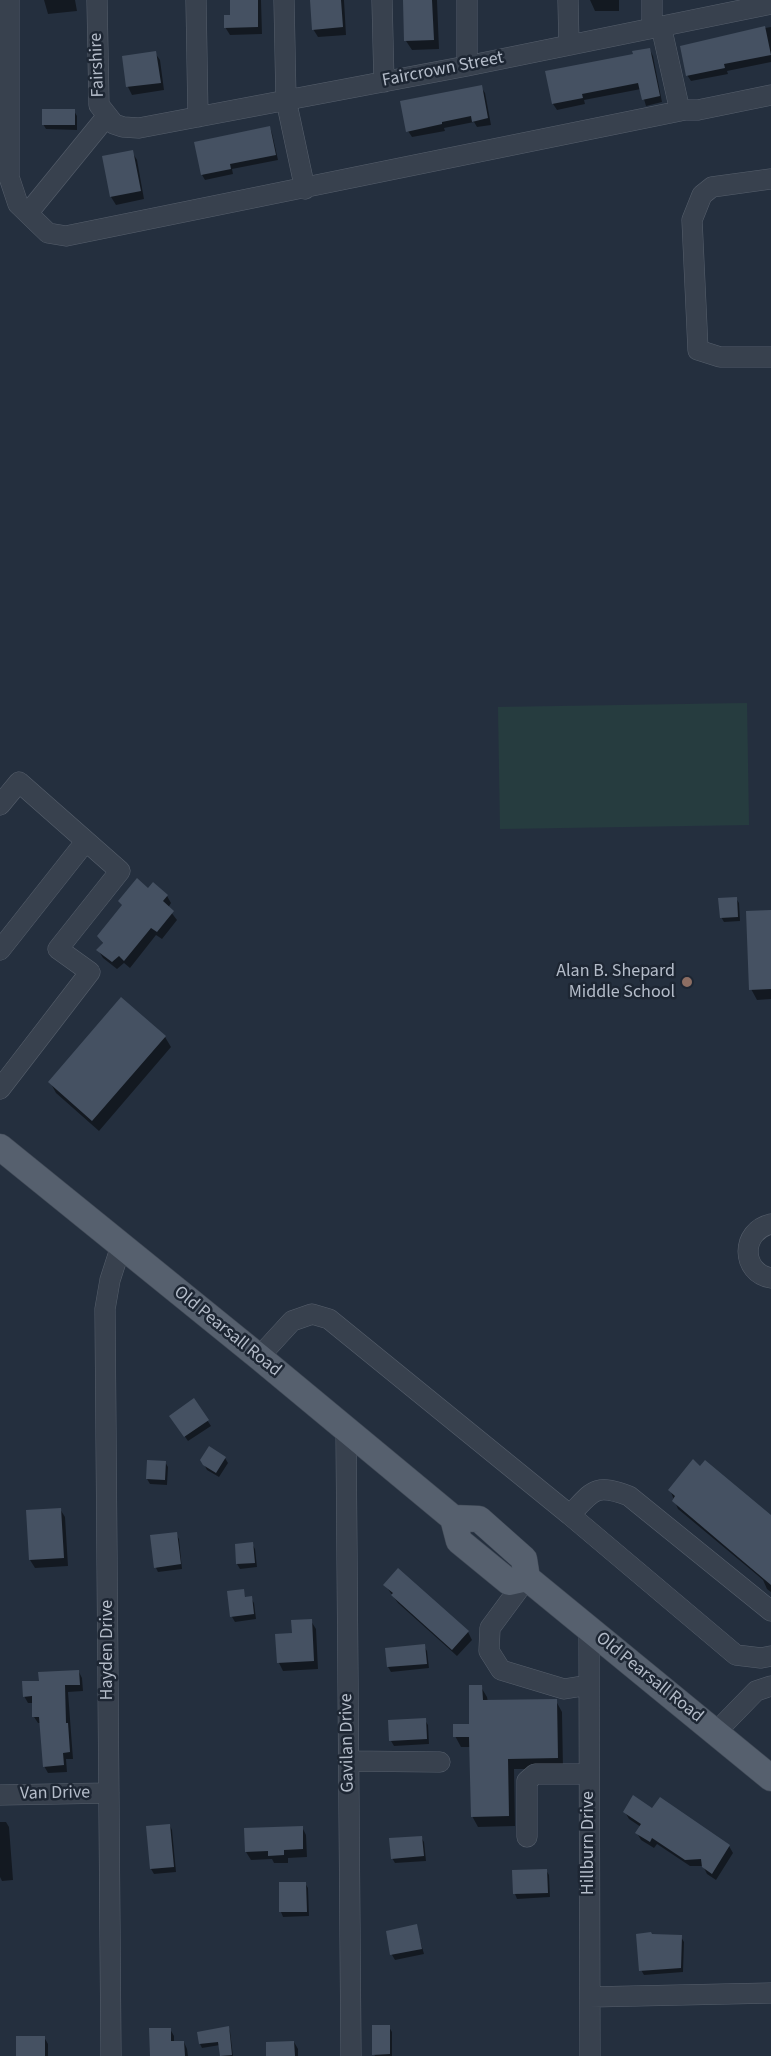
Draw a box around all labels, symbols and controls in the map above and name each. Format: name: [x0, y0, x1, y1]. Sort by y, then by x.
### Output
street label: Fairshire: [86, 32, 110, 98]
street label: Faircrown Street: [380, 48, 506, 92]
place label: Alan B. Shepard Middle School: [556, 961, 675, 1004]
marker: Alan B. Shepard Middle School: [680, 975, 694, 989]
street label: Old Pearsall Road: [169, 1282, 285, 1382]
street label: Hayden Drive: [97, 1600, 119, 1700]
street label: Old Pearsall Road: [591, 1628, 707, 1728]
street label: Gavilan Drive: [336, 1693, 360, 1793]
street label: Van Drive: [20, 1783, 90, 1805]
street label: Hillburn Drive: [578, 1791, 600, 1895]

